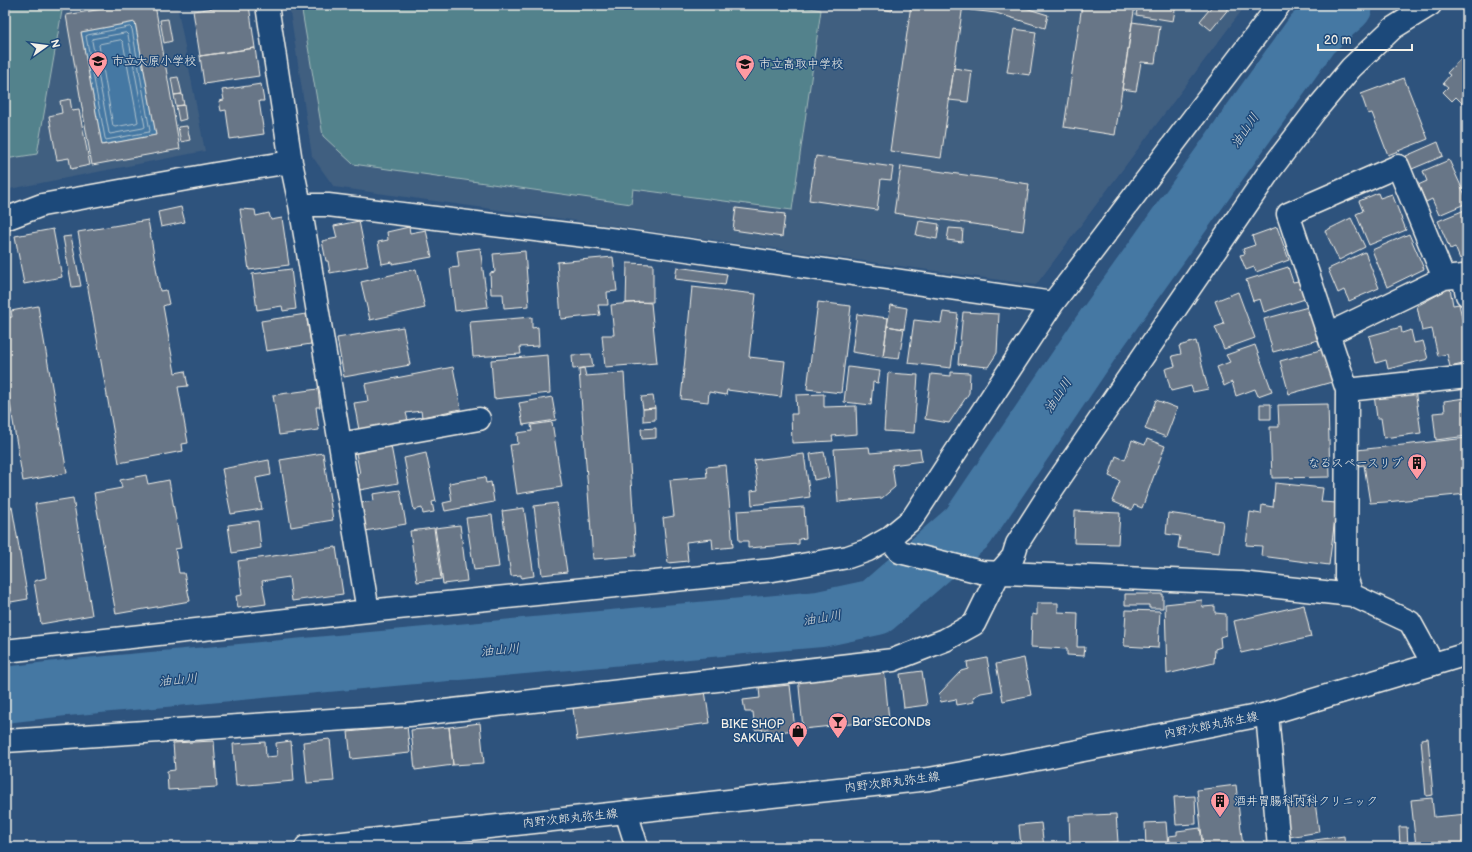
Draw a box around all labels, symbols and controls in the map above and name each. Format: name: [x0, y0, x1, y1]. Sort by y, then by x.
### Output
north arrow: [26, 26, 66, 66]
scale bar: [1318, 26, 1412, 52]
text: 20 m: [1324, 33, 1351, 48]
text: N: [48, 38, 63, 49]
school or university icon: 市立大原小学校: [87, 50, 109, 78]
school or university icon: 市立高取中学校: [734, 53, 756, 81]
place label: 市立大原小学校: [112, 54, 196, 69]
place label: 市立高取中学校: [759, 57, 843, 72]
water label: 油山川: [1227, 110, 1263, 151]
water label: 油山川: [1040, 375, 1075, 416]
building icon: なるスペースリブ: [1406, 452, 1428, 480]
place label: なるスペースリブ: [1308, 456, 1403, 471]
water label: 油山川: [802, 607, 843, 629]
water label: 油山川: [480, 640, 520, 660]
water label: 油山川: [158, 670, 198, 690]
street label: 内野次郎丸弥生線: [1163, 709, 1260, 742]
bar icon: Bar SECONDs: [827, 711, 849, 739]
place label: Bar SECONDs: [852, 715, 931, 730]
place label: BIKE SHOP SAKURAI: [721, 717, 784, 746]
shop icon: BIKE SHOP SAKURAI: [787, 720, 809, 748]
street label: 内野次郎丸弥生線: [843, 769, 941, 796]
building icon: 酒井胃腸科内科クリニック: [1209, 790, 1231, 818]
place label: 酒井胃腸科内科クリニック: [1234, 794, 1378, 809]
street label: 内野次郎丸弥生線: [522, 806, 619, 831]

